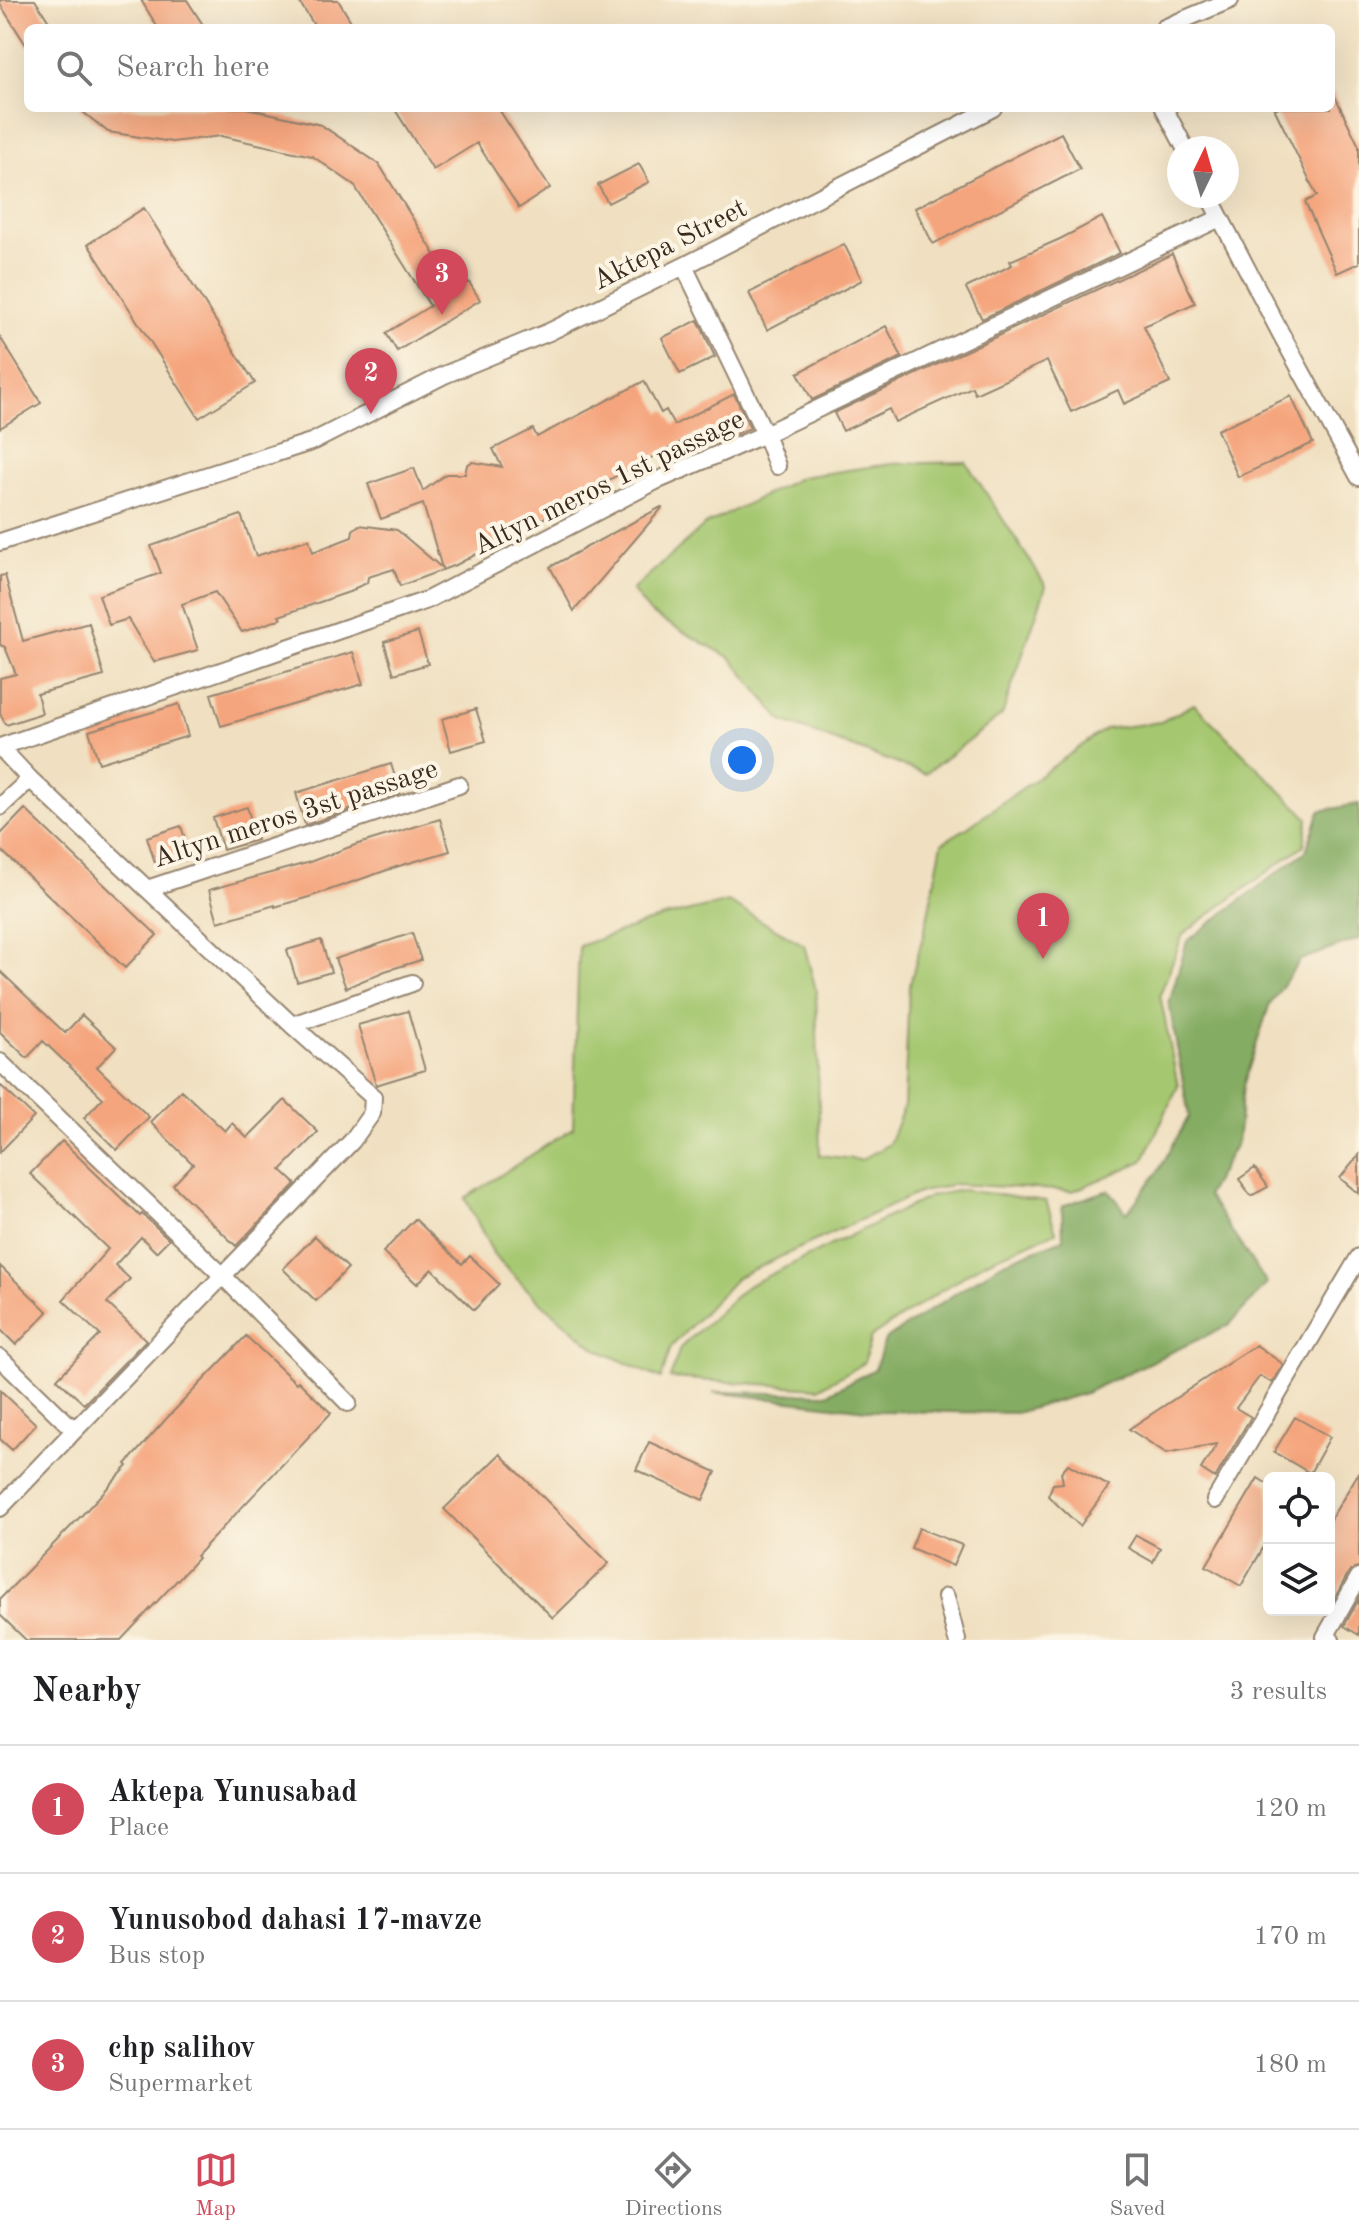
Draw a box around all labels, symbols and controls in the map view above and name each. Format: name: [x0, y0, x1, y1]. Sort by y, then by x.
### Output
search box: [24, 24, 1335, 112]
icon: search: [52, 46, 96, 90]
text: Search here: [116, 53, 270, 83]
north arrow: [1167, 136, 1239, 208]
street label: Aktepa Street: [589, 195, 752, 297]
pin: 3: [416, 249, 468, 315]
pin: 2: [345, 348, 397, 414]
street label: Altyn meros 1st passage: [469, 406, 749, 561]
your location: [722, 740, 762, 780]
street label: Altyn meros 3st passage: [150, 756, 442, 874]
pin: 1: [1017, 893, 1069, 959]
map controls: [1263, 1472, 1335, 1616]
button: locate: [1263, 1472, 1335, 1544]
button: layers: [1263, 1544, 1335, 1616]
text: Nearby: [32, 1675, 142, 1709]
text: 3 results: [1229, 1679, 1327, 1705]
text: Aktepa Yunusabad: [108, 1778, 357, 1808]
text: 1: [50, 1796, 66, 1822]
text: 120 m: [1254, 1796, 1327, 1822]
text: Place: [108, 1815, 169, 1841]
text: Yunusobod dahasi 17-mavze: [108, 1906, 482, 1936]
text: 2: [50, 1924, 66, 1950]
text: 170 m: [1254, 1924, 1327, 1950]
text: Bus stop: [108, 1943, 205, 1969]
text: chp salihov: [108, 2034, 256, 2064]
text: 3: [50, 2052, 66, 2078]
text: 180 m: [1254, 2052, 1327, 2078]
text: Supermarket: [108, 2071, 253, 2097]
tab: Map: [194, 2148, 238, 2223]
tab: Directions: [625, 2148, 722, 2223]
tab: Saved: [1109, 2148, 1165, 2223]

